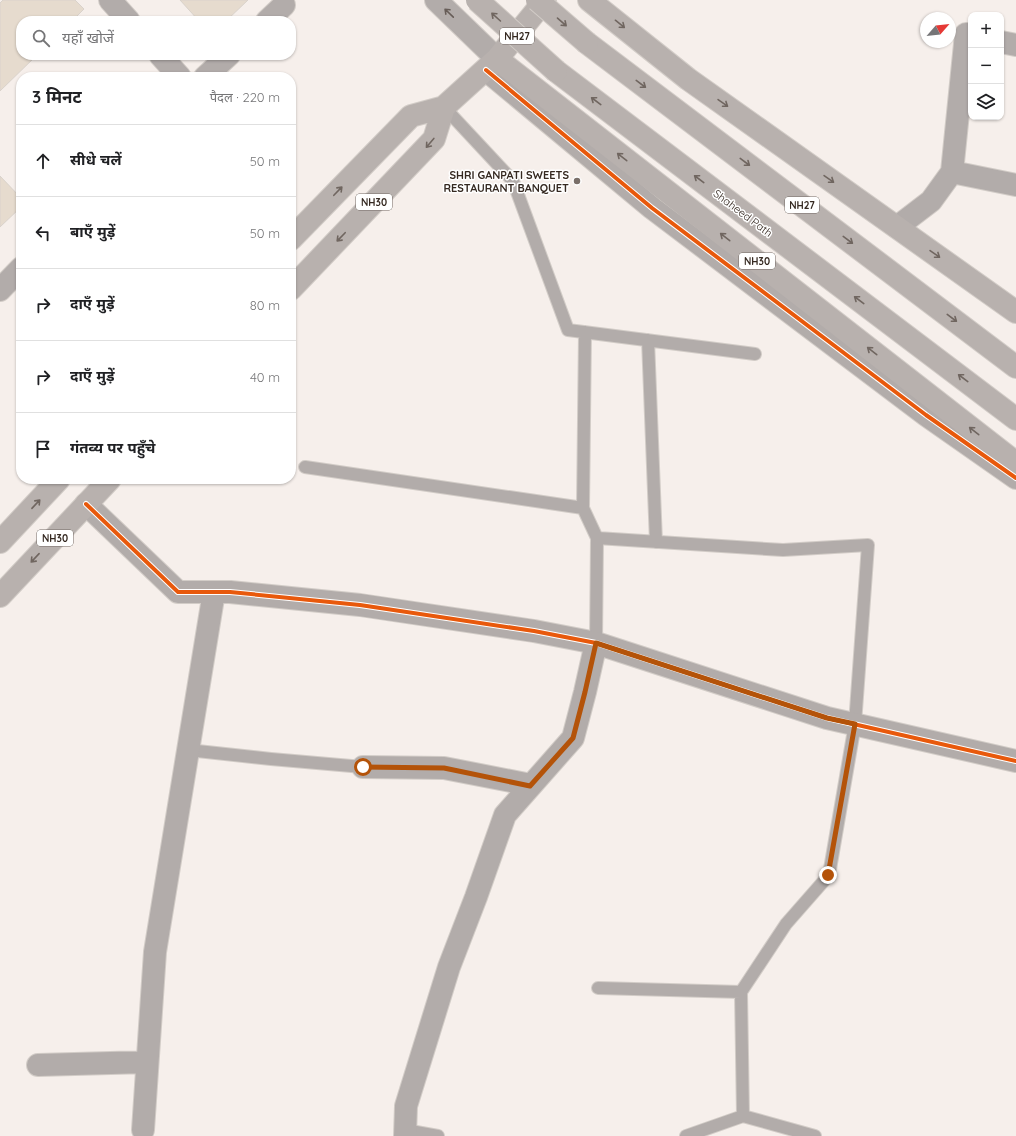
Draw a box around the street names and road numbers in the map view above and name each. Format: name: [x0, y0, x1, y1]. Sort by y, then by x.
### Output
road number: NH27: [500, 28, 534, 44]
street label: Shaheed Path: [711, 186, 775, 240]
road number: NH30: [356, 194, 392, 210]
road number: NH27: [785, 197, 819, 213]
road number: NH30: [739, 253, 775, 269]
road number: NH30: [37, 530, 73, 546]

